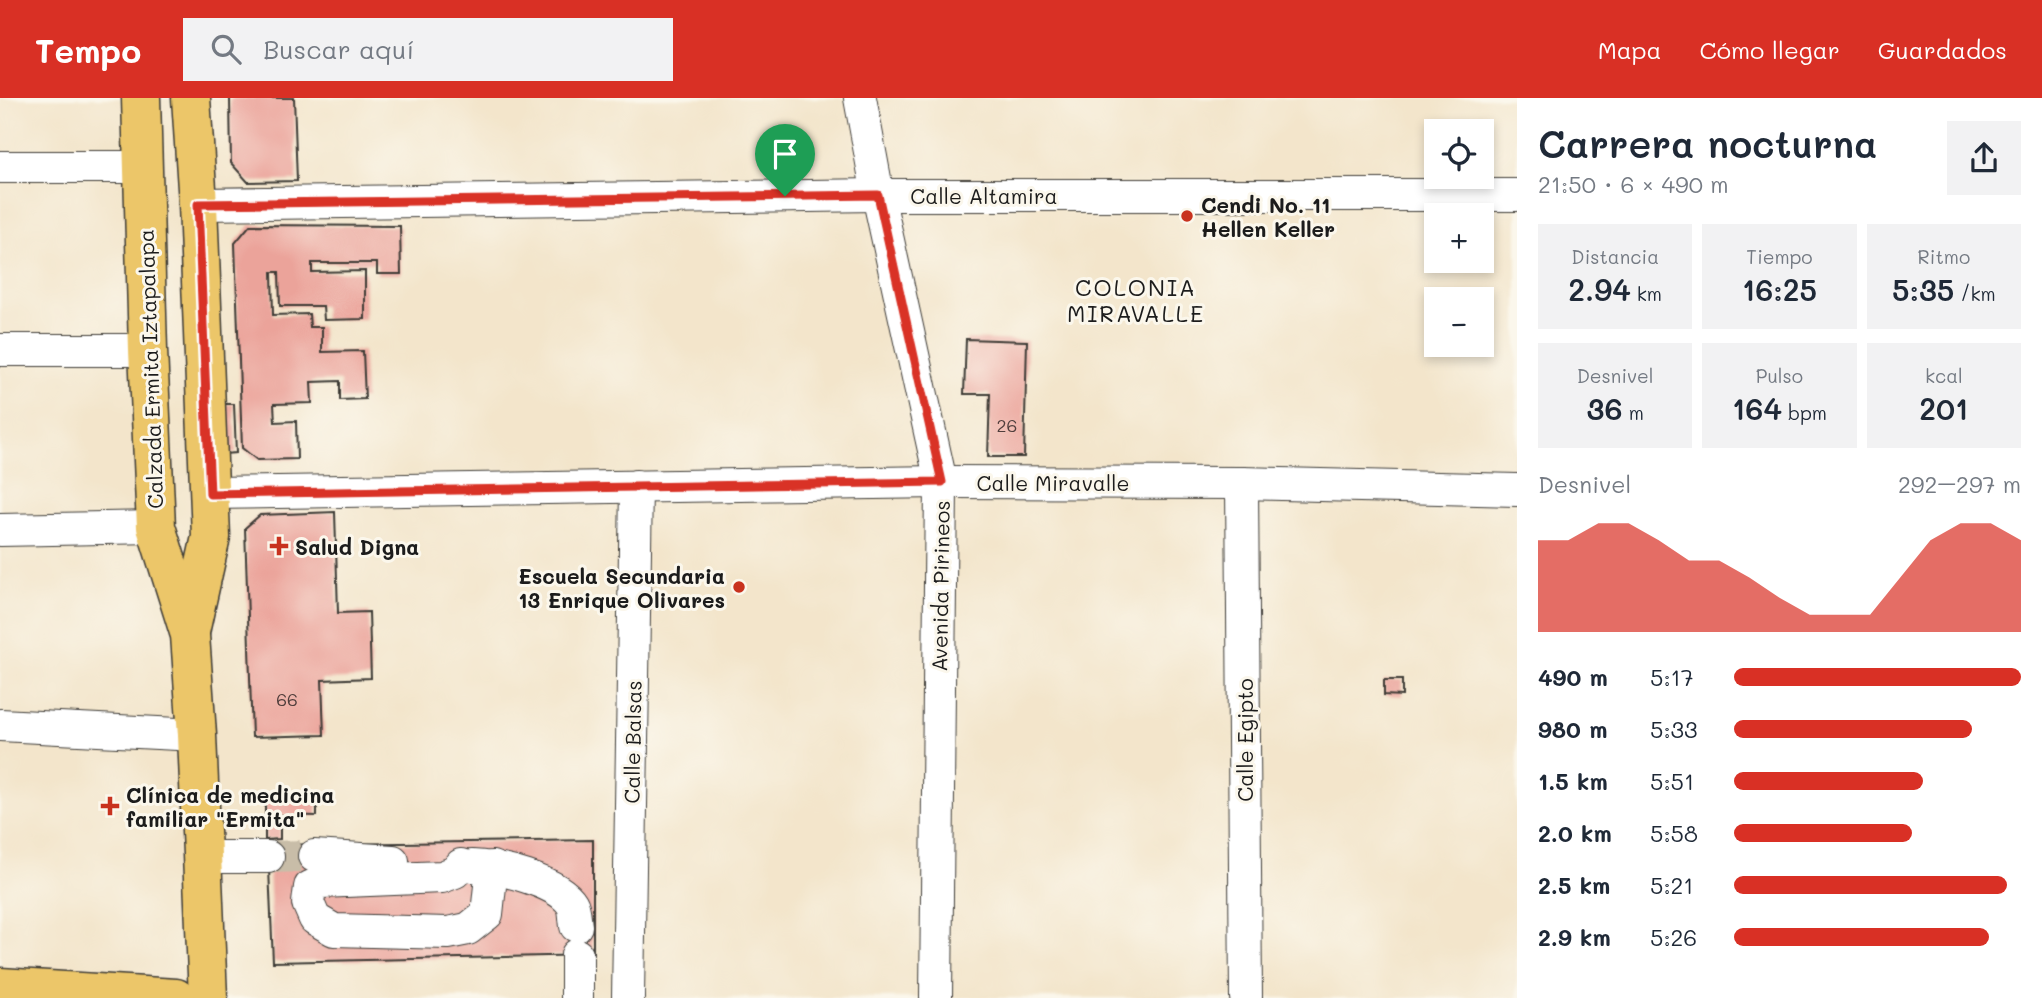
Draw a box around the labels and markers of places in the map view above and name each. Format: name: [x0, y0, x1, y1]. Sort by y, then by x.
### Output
pin: [755, 124, 815, 196]
place label: Cendi No. 11 Hellen Keller: [1201, 191, 1335, 242]
marker: Cendi No. 11 Hellen Keller: [1179, 208, 1195, 224]
place label: Salud Digna: [295, 533, 419, 560]
marker: Salud Digna: [269, 536, 289, 556]
place label: Escuela Secundaria 13 Enrique Olivares: [518, 562, 725, 613]
marker: Escuela Secundaria 13 Enrique Olivares: [731, 579, 747, 595]
place label: Clínica de medicina familiar "Ermita": [126, 781, 334, 832]
marker: Clínica de medicina familiar "Ermita": [100, 796, 120, 816]

